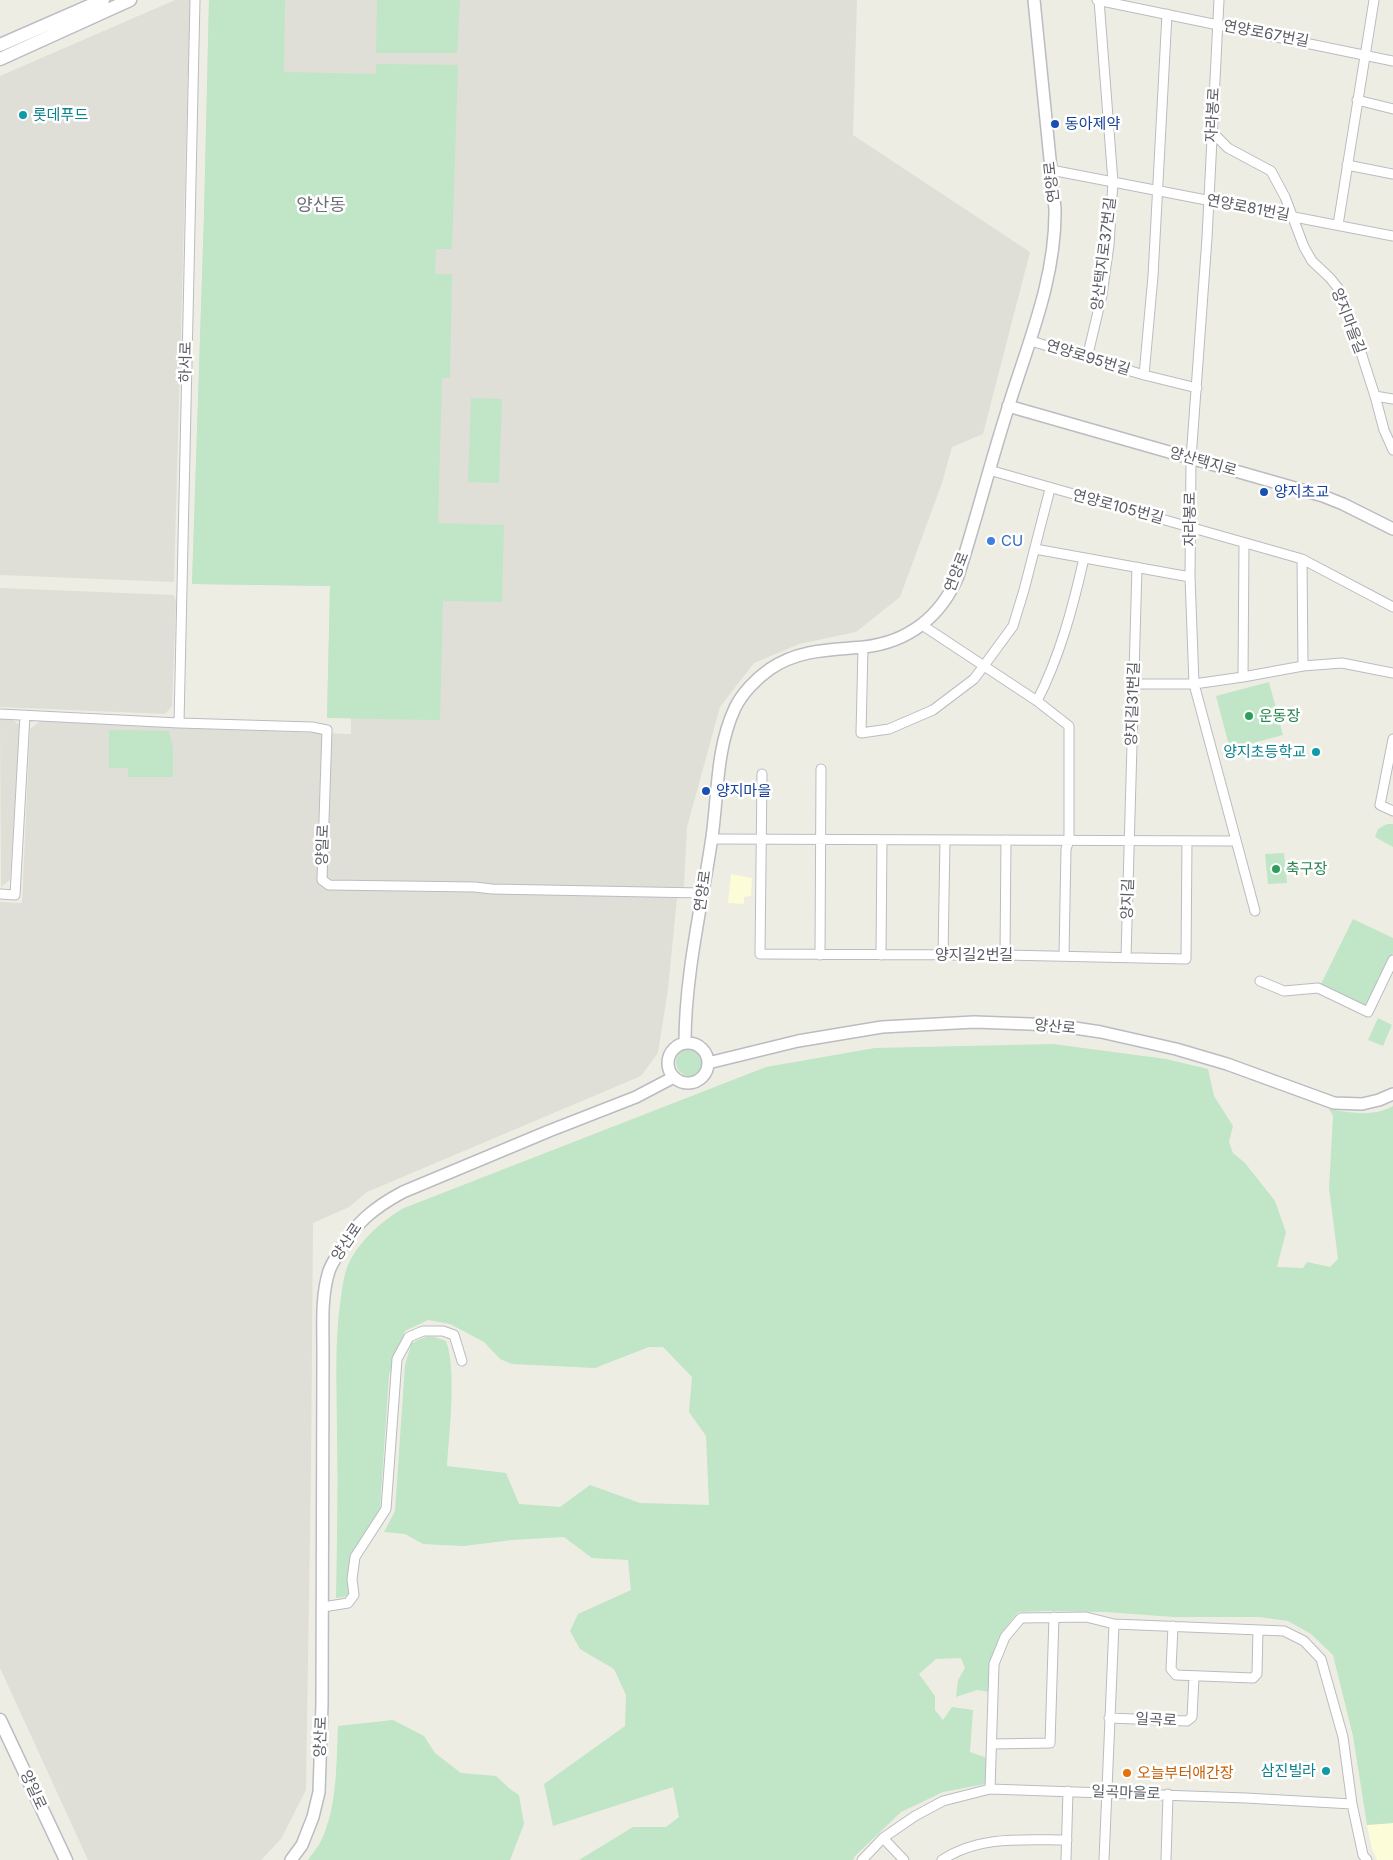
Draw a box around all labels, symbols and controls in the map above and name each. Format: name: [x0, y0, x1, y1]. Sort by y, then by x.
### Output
street label: 연양로67번길: [1222, 17, 1310, 51]
street label: 자라봉로: [1203, 87, 1223, 143]
place label: 롯데푸드: [33, 106, 88, 124]
marker: 롯데푸드: [17, 109, 29, 121]
place label: 동아제약: [1065, 115, 1120, 133]
marker: 동아제약: [1049, 118, 1061, 130]
street label: 연양로: [1041, 160, 1063, 204]
street label: 연양로81번길: [1205, 191, 1291, 225]
district label: 양산동: [296, 195, 346, 217]
street label: 양산택지로37번길: [1088, 196, 1120, 312]
street label: 양지마을길: [1327, 286, 1369, 356]
street label: 연양로95번길: [1044, 337, 1132, 379]
street label: 하서로: [177, 341, 195, 383]
street label: 양산택지로: [1167, 444, 1239, 480]
place label: 양지초교: [1274, 483, 1329, 501]
street label: 연양로105번길: [1070, 486, 1166, 528]
marker: 양지초교: [1258, 486, 1270, 498]
street label: 자라봉로: [1181, 491, 1199, 547]
place label: CU: [1001, 532, 1023, 550]
marker: CU: [985, 535, 997, 547]
street label: 연양로: [941, 549, 973, 595]
street label: 양지길31번길: [1123, 662, 1143, 746]
place label: 운동장: [1259, 707, 1300, 725]
marker: 운동장: [1243, 710, 1255, 722]
place label: 양지초등학교: [1223, 743, 1306, 761]
marker: 양지초등학교: [1310, 746, 1322, 758]
place label: 양지마을: [716, 782, 771, 800]
marker: 양지마을: [700, 785, 712, 797]
street label: 양일로: [313, 824, 333, 866]
place label: 축구장: [1286, 860, 1327, 878]
marker: 축구장: [1270, 863, 1282, 875]
street label: 연양로: [691, 869, 715, 913]
street label: 양지길: [1118, 878, 1138, 920]
street label: 양지길2번길: [935, 946, 1013, 964]
street label: 양산로: [1034, 1016, 1076, 1038]
street label: 양산로: [328, 1220, 366, 1264]
street label: 일곡로: [1135, 1710, 1177, 1730]
street label: 양산로: [311, 1716, 331, 1758]
place label: 삼진빌라: [1261, 1762, 1316, 1780]
place label: 오늘부터애간장: [1137, 1764, 1234, 1782]
marker: 삼진빌라: [1320, 1765, 1332, 1777]
street label: 양일로: [16, 1767, 50, 1813]
marker: 오늘부터애간장: [1121, 1767, 1133, 1779]
street label: 일곡마을로: [1091, 1783, 1161, 1803]

